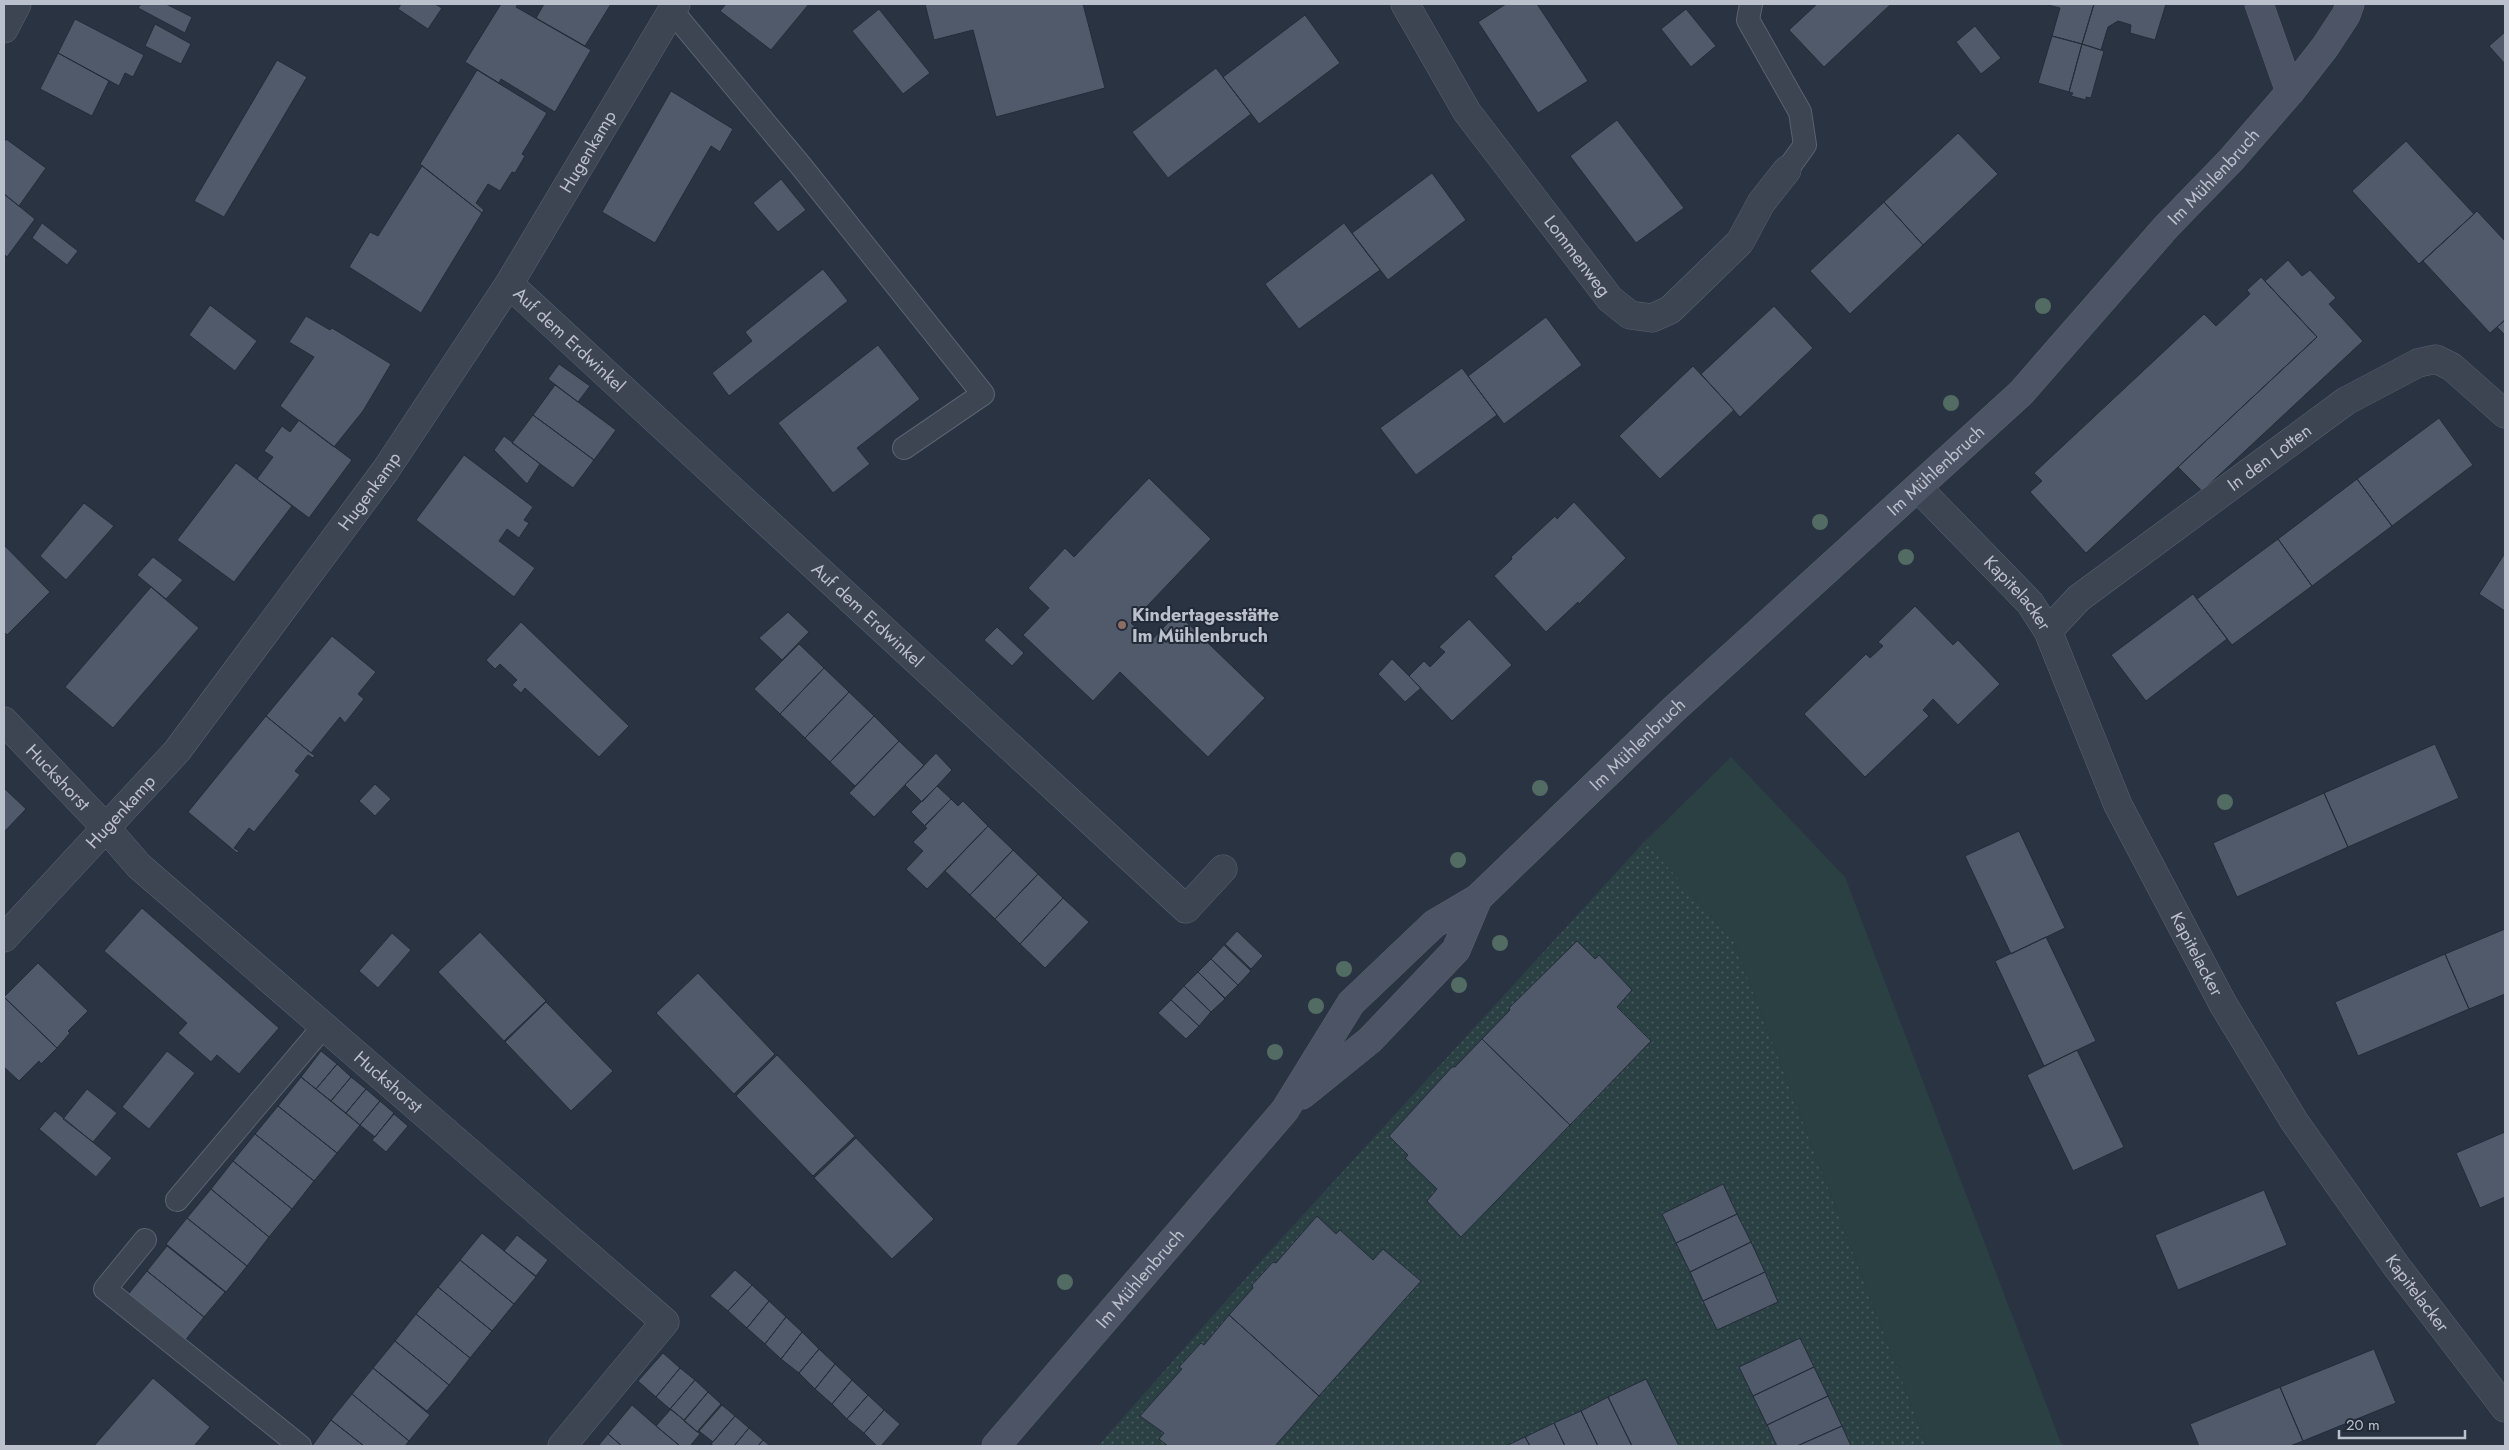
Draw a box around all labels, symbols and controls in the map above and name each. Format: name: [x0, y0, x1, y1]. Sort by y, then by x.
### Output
street label: Hugenkamp: [553, 105, 623, 198]
street label: Im Mühlenbruch: [2162, 123, 2266, 231]
street label: Lommenweg: [1538, 210, 1617, 302]
street label: Auf dem Erdwinkel: [507, 281, 631, 398]
street label: In den Lotten: [2222, 418, 2317, 497]
street label: Im Mühlenbruch: [1881, 419, 1991, 522]
street label: Hugenkamp: [332, 447, 407, 536]
street label: Kapitelacker: [1978, 550, 2058, 636]
street label: Auf dem Erdwinkel: [806, 557, 929, 674]
place label: Kindertagesstätte Im Mühlenbruch: [1132, 602, 1279, 649]
marker: Kindertagesstätte Im Mühlenbruch: [1116, 619, 1128, 631]
street label: Im Mühlenbruch: [1584, 692, 1691, 797]
street label: Huckshorst: [20, 738, 96, 817]
street label: Hugenkamp: [80, 769, 162, 854]
street label: Kapitelacker: [2164, 907, 2230, 1002]
street label: Huckshorst: [348, 1045, 429, 1120]
street label: Im Mühlenbruch: [1090, 1223, 1190, 1334]
street label: Kapitelacker: [2379, 1249, 2456, 1338]
scale bar: [2339, 1408, 2465, 1440]
text: 20 m: [2346, 1414, 2380, 1436]

